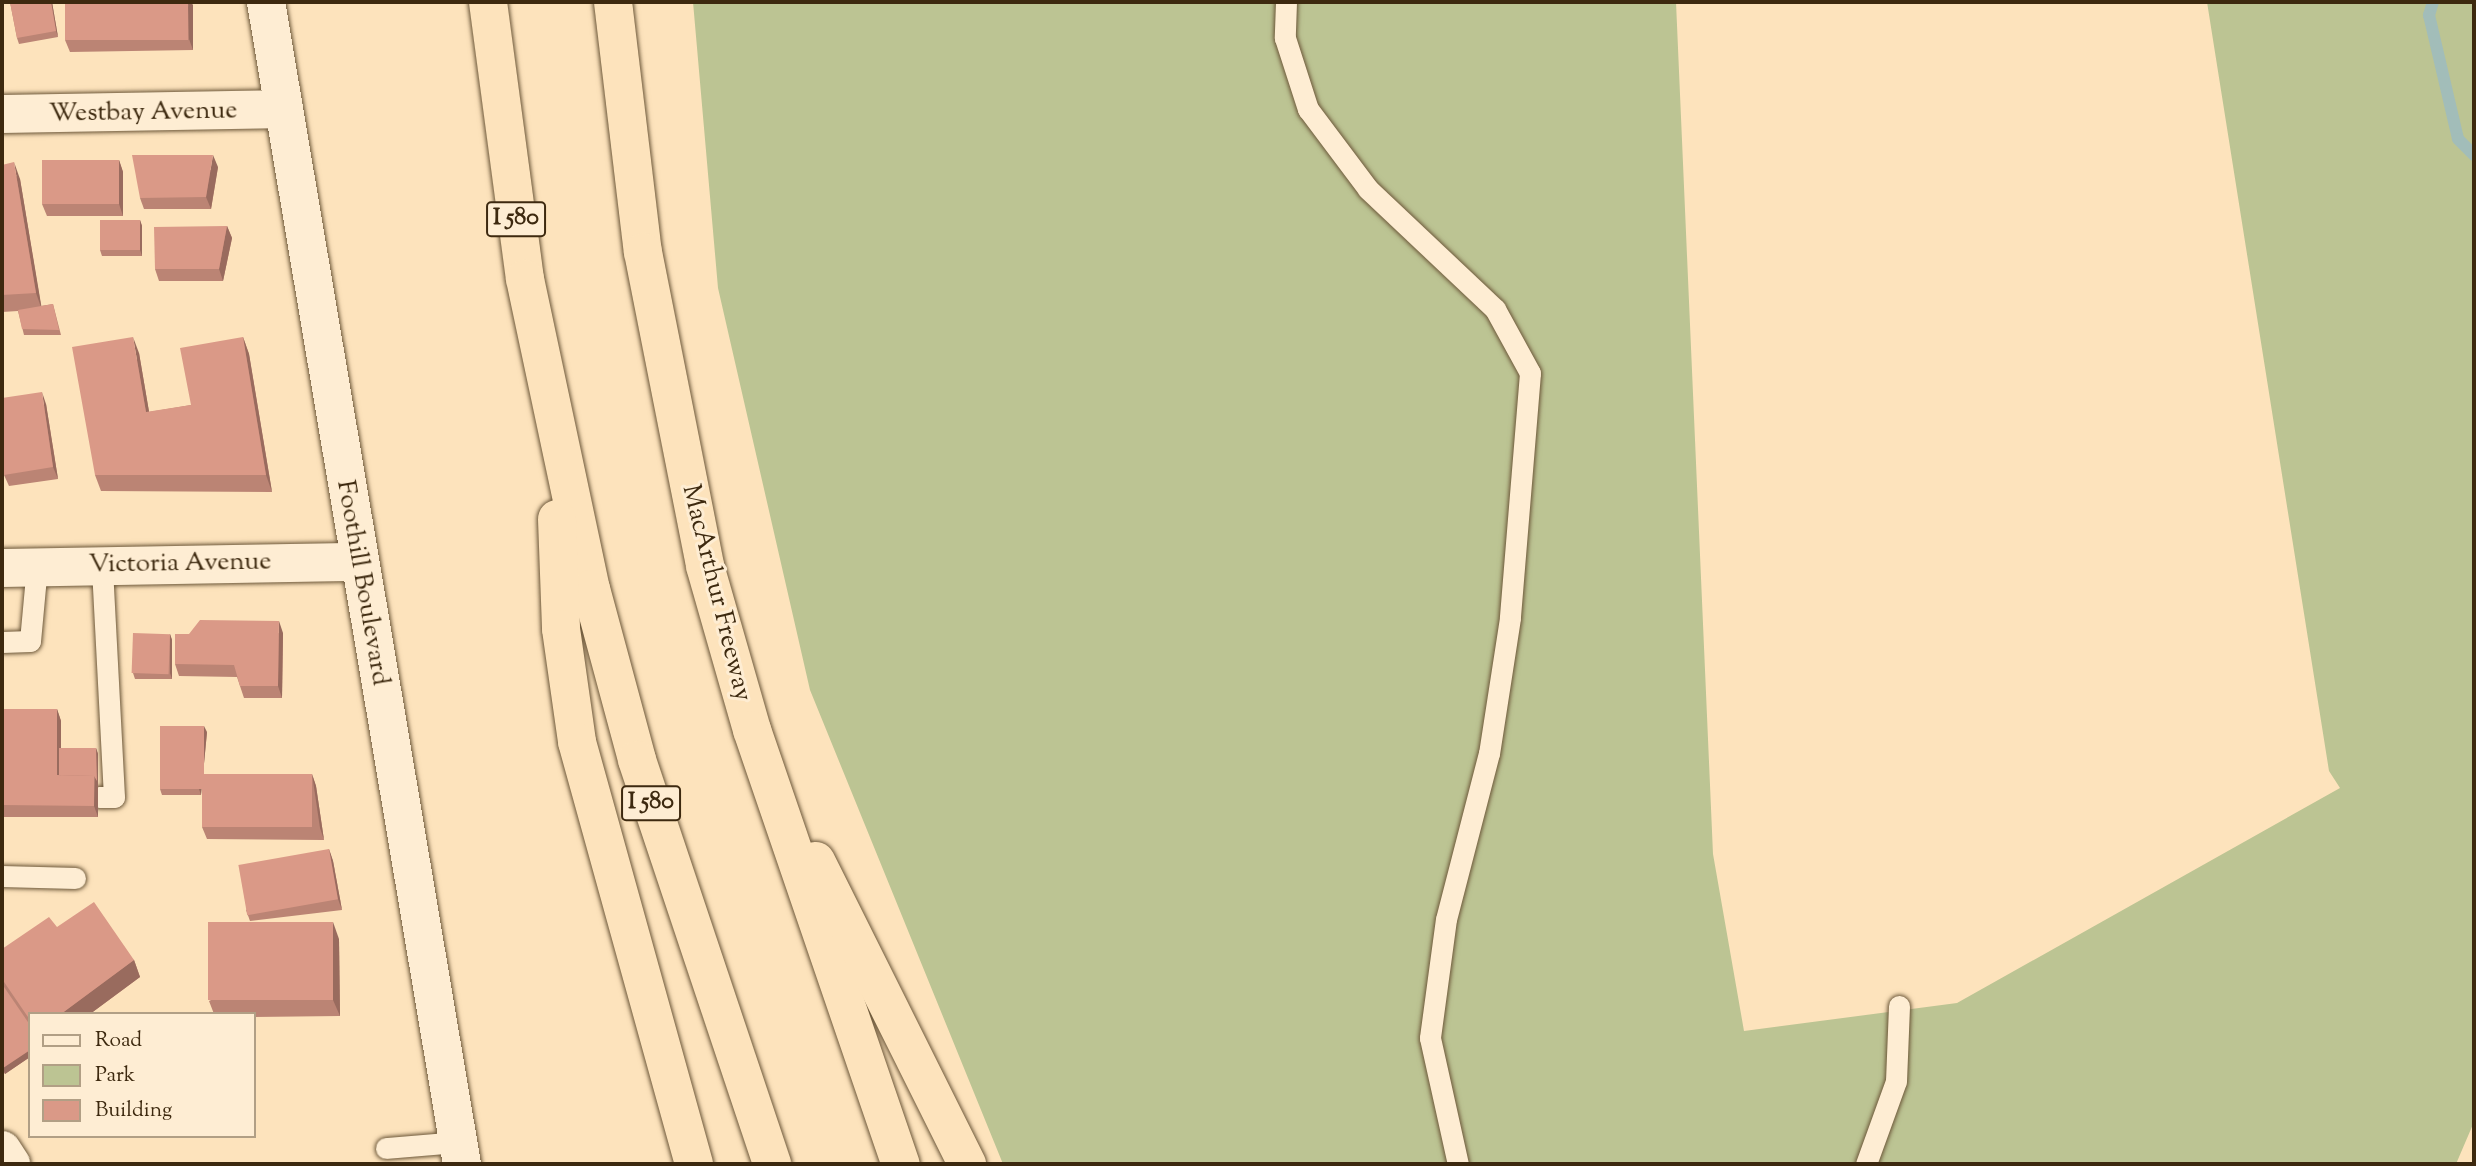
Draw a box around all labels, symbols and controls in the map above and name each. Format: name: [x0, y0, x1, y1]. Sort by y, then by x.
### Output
street label: Westbay Avenue: [48, 96, 238, 130]
road number: I 580: [484, 198, 548, 240]
street label: Foothill Boulevard: [329, 478, 395, 688]
street label: MacArthur Freeway: [674, 481, 758, 705]
street label: Victoria Avenue: [88, 547, 272, 581]
road number: I 580: [620, 782, 682, 824]
legend: [28, 1012, 256, 1138]
text: Road: [95, 1026, 142, 1056]
text: Park: [95, 1061, 135, 1091]
text: Building: [95, 1096, 172, 1126]

